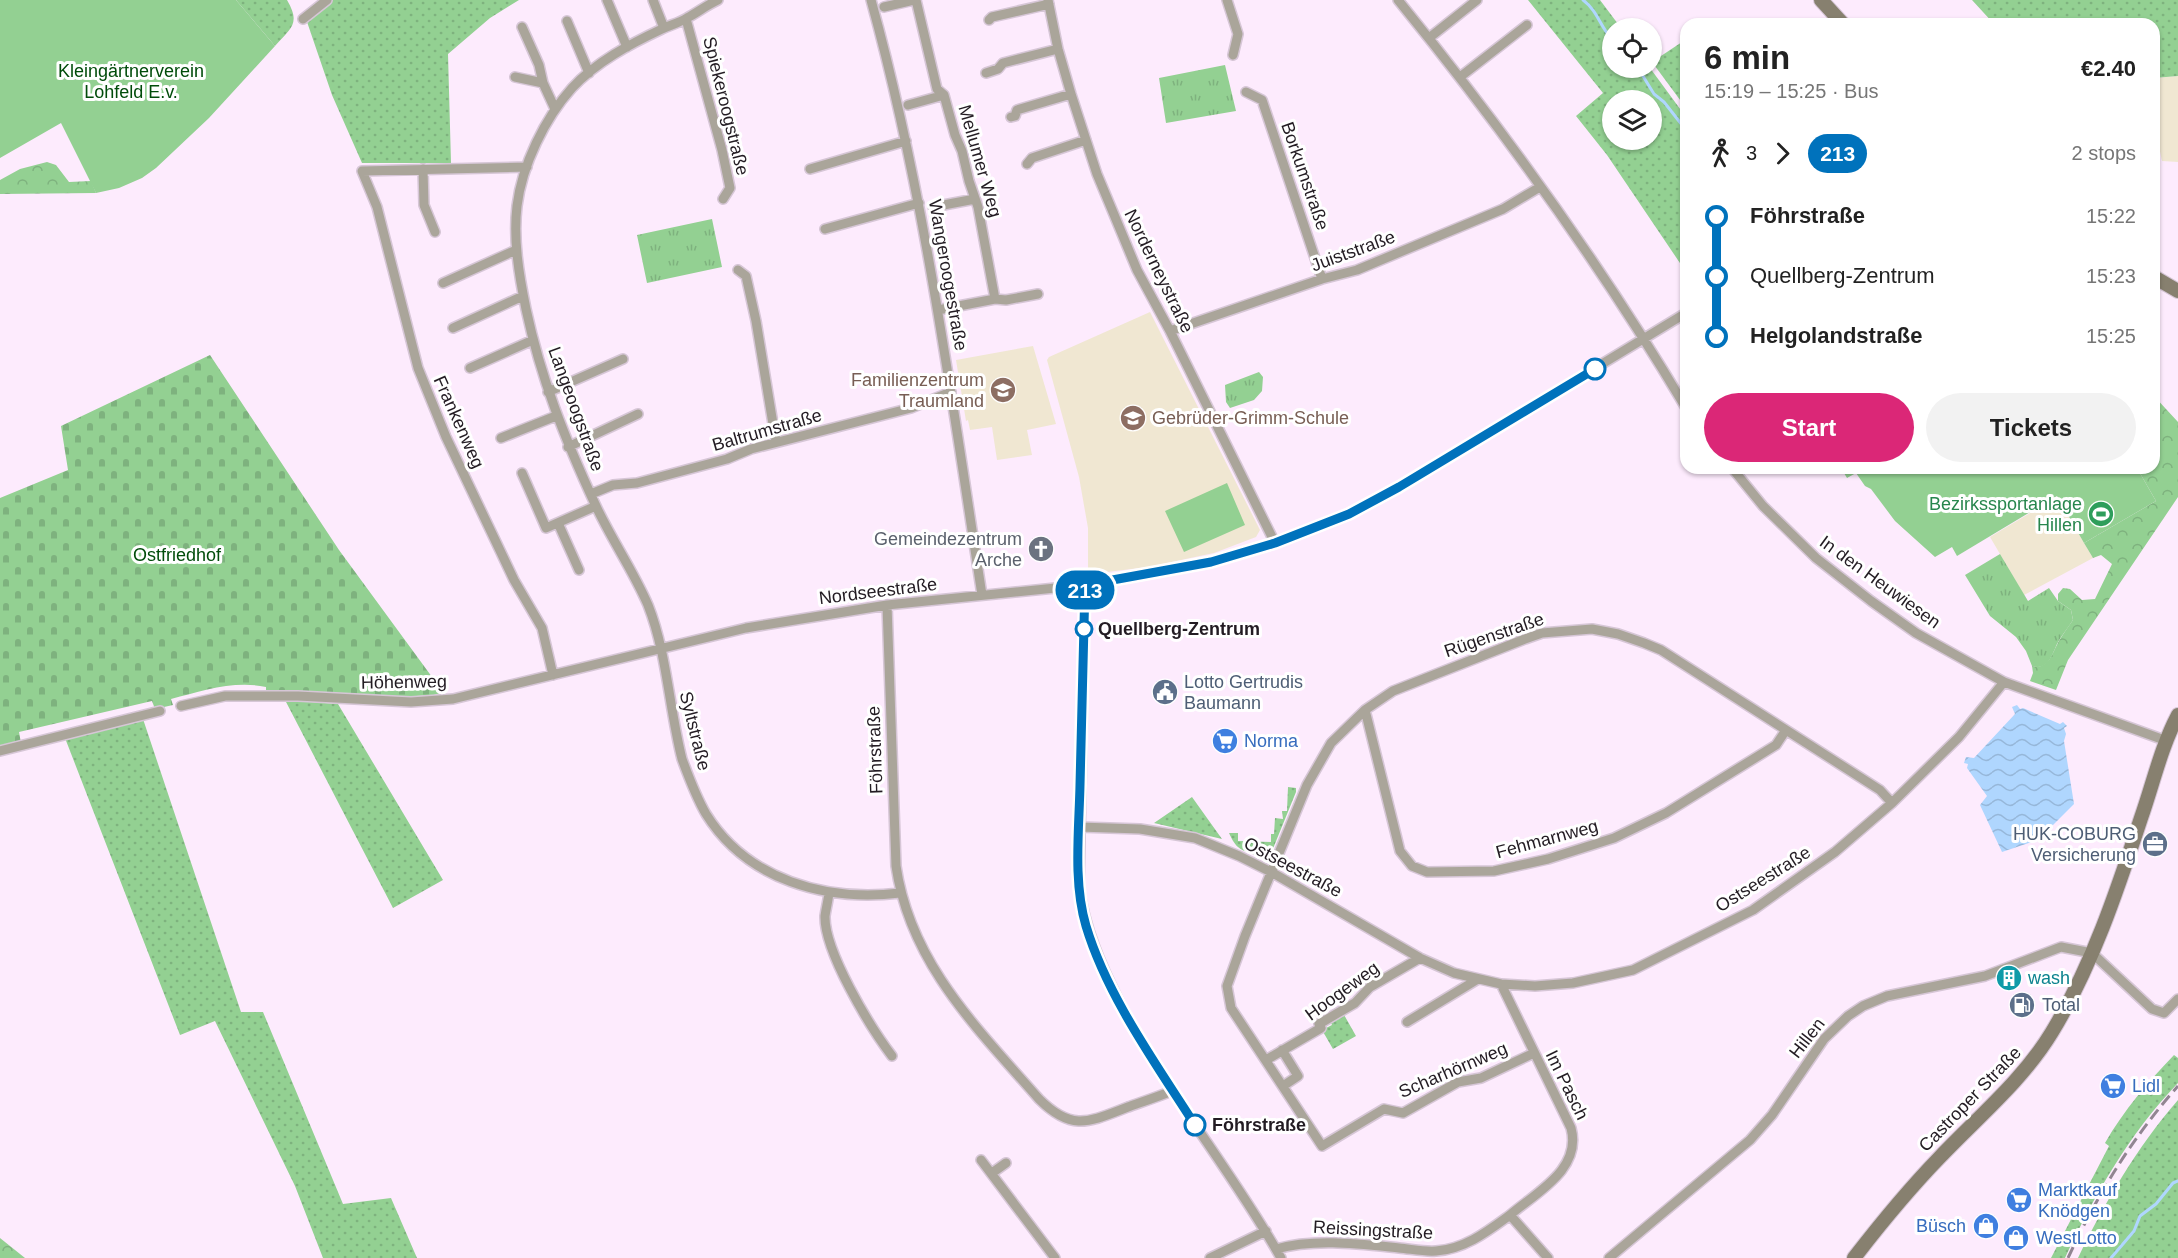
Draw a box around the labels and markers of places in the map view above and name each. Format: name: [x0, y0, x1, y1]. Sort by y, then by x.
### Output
unlabelled marker: [1584, 358, 1606, 380]
place label: Familienzentrum Traumland: [851, 370, 984, 411]
school or university icon: Familienzentrum Traumland: [988, 375, 1018, 405]
school or university icon: Gebrüder-Grimm-Schule: [1118, 403, 1148, 433]
place label: Gebrüder-Grimm-Schule: [1152, 408, 1349, 428]
place label: Bezirkssportanlage Hillen: [1929, 494, 2082, 535]
sports icon: Bezirkssportanlage Hillen: [2086, 499, 2116, 529]
place label: Gemeindezentrum Arche: [874, 529, 1022, 570]
church icon: Gemeindezentrum Arche: [1026, 534, 1056, 564]
place label: Quellberg-Zentrum: [1098, 619, 1260, 639]
marker: Quellberg-Zentrum: [1075, 620, 1093, 638]
place label: Lotto Gertrudis Baumann: [1184, 672, 1303, 713]
public building icon: Lotto Gertrudis Baumann: [1150, 677, 1180, 707]
supermarket icon: Norma: [1210, 726, 1240, 756]
place label: Norma: [1244, 731, 1299, 751]
place label: HUK-COBURG Versicherung: [2013, 824, 2136, 865]
office icon: HUK-COBURG Versicherung: [2140, 829, 2170, 859]
building icon: wash: [1994, 963, 2024, 993]
place label: wash: [2027, 968, 2070, 988]
fuel station icon: Total: [2007, 990, 2037, 1020]
place label: Total: [2042, 995, 2080, 1015]
supermarket icon: Lidl: [2098, 1071, 2128, 1101]
place label: Lidl: [2132, 1076, 2160, 1096]
marker: Föhrstraße: [1184, 1114, 1206, 1136]
place label: Föhrstraße: [1212, 1115, 1306, 1135]
place label: Marktkauf Knödgen: [2038, 1180, 2118, 1221]
supermarket icon: Marktkauf Knödgen: [2004, 1185, 2034, 1215]
shop icon: Büsch: [1971, 1211, 2001, 1241]
place label: Büsch: [1916, 1216, 1966, 1236]
shop icon: WestLotto: [2001, 1223, 2031, 1253]
place label: WestLotto: [2036, 1228, 2117, 1248]

